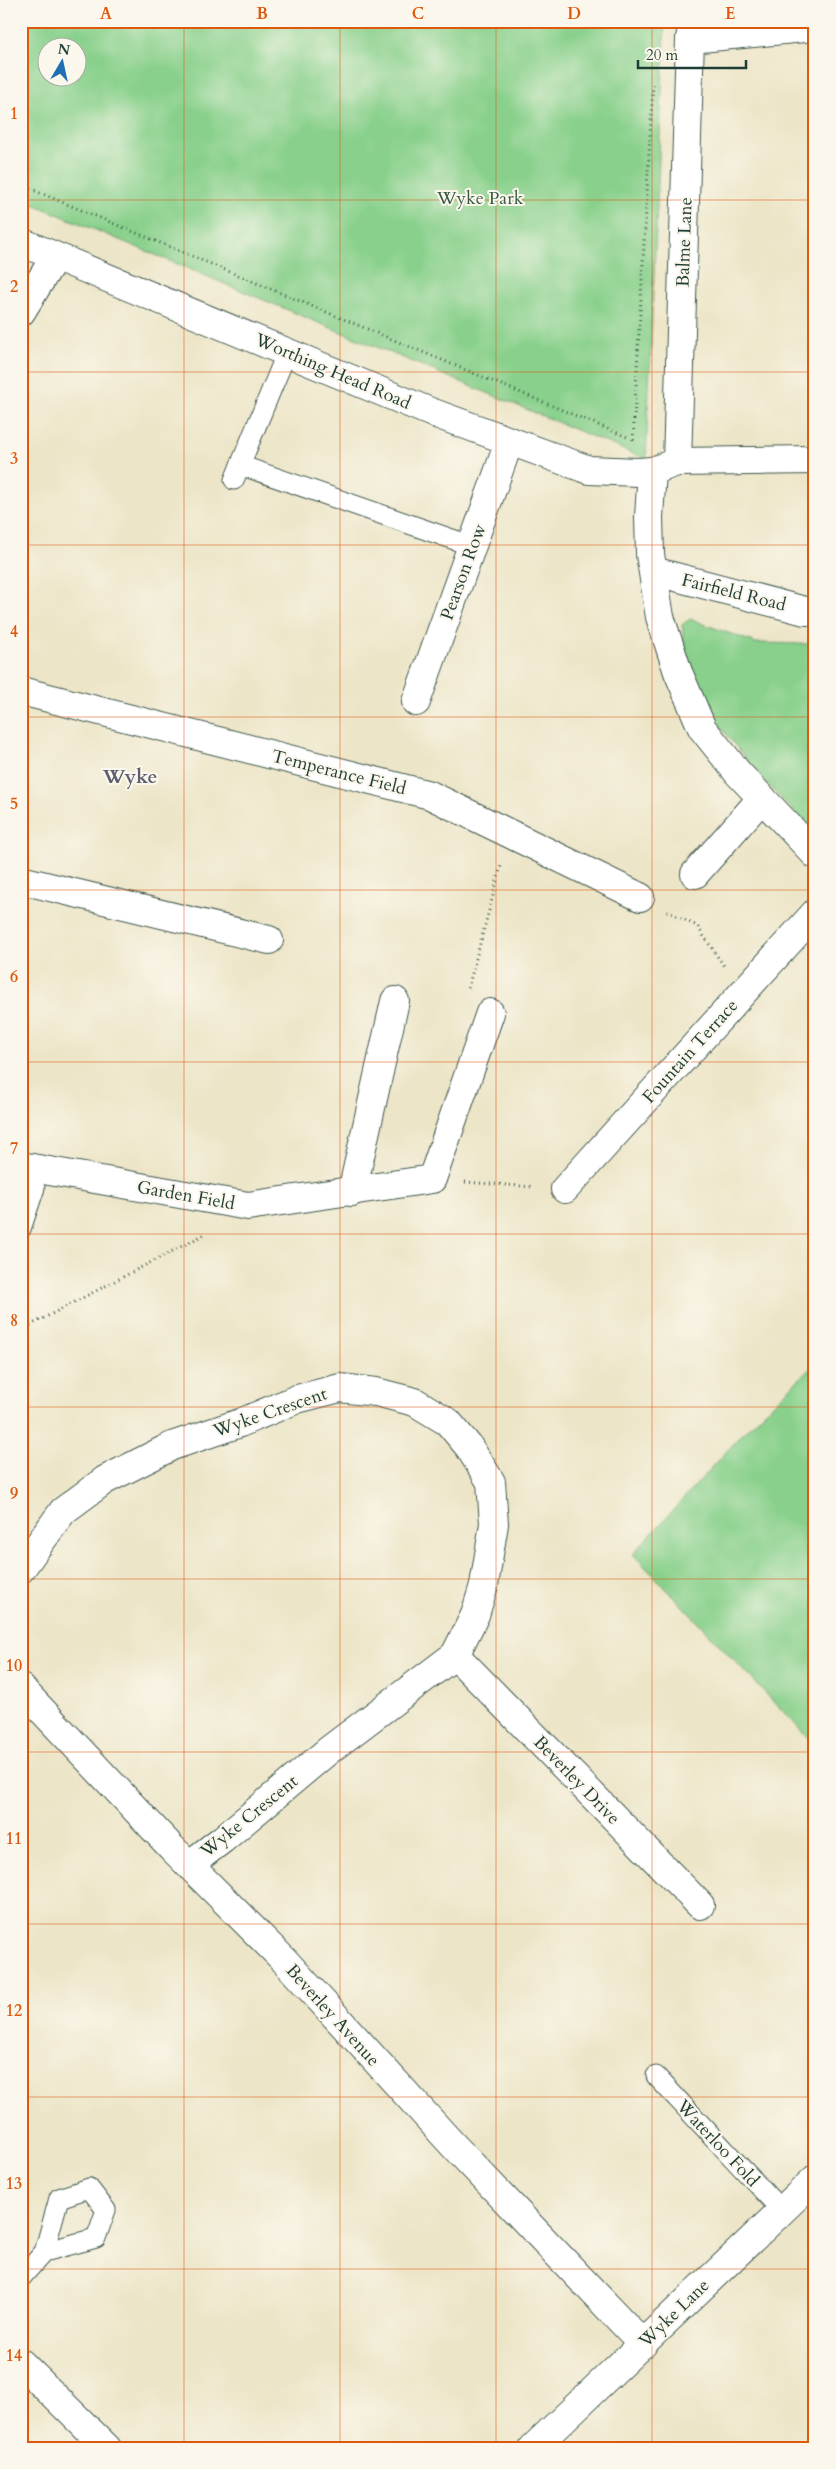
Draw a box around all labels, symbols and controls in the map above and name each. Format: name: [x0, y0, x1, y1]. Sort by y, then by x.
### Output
text: A: [100, 3, 112, 25]
text: B: [256, 3, 268, 25]
text: C: [412, 3, 424, 25]
text: D: [567, 3, 581, 25]
text: E: [725, 3, 735, 25]
north arrow: [38, 38, 88, 88]
scale bar: [638, 38, 746, 70]
text: N: [56, 39, 71, 60]
text: 20 m: [646, 45, 678, 65]
text: 1: [10, 103, 18, 125]
park label: Wyke Park: [436, 186, 524, 211]
street label: Balme Lane: [670, 197, 699, 287]
text: 2: [10, 276, 18, 298]
street label: Worthing Head Road: [250, 327, 415, 416]
text: 3: [10, 448, 18, 470]
street label: Pearson Row: [435, 520, 493, 624]
street label: Fairfield Road: [679, 567, 789, 618]
text: 4: [10, 621, 18, 643]
street label: Temperance Field: [269, 744, 409, 801]
district label: Wyke: [102, 763, 157, 790]
text: 5: [10, 793, 18, 815]
text: 6: [10, 966, 18, 988]
street label: Fountain Terrace: [637, 994, 744, 1109]
text: 7: [10, 1138, 18, 1160]
street label: Garden Field: [135, 1175, 237, 1216]
text: 8: [10, 1310, 18, 1332]
street label: Wyke Crescent: [209, 1381, 331, 1444]
text: 9: [10, 1483, 18, 1505]
text: 10: [6, 1655, 22, 1677]
street label: Beverley Drive: [528, 1730, 626, 1830]
street label: Wyke Crescent: [194, 1769, 304, 1864]
text: 11: [6, 1828, 22, 1850]
street label: Beverley Avenue: [280, 1959, 385, 2072]
text: 12: [6, 2000, 22, 2022]
street label: Waterloo Fold: [670, 2093, 765, 2193]
text: 13: [6, 2173, 22, 2195]
street label: Wyke Lane: [633, 2273, 715, 2354]
text: 14: [6, 2345, 22, 2367]

